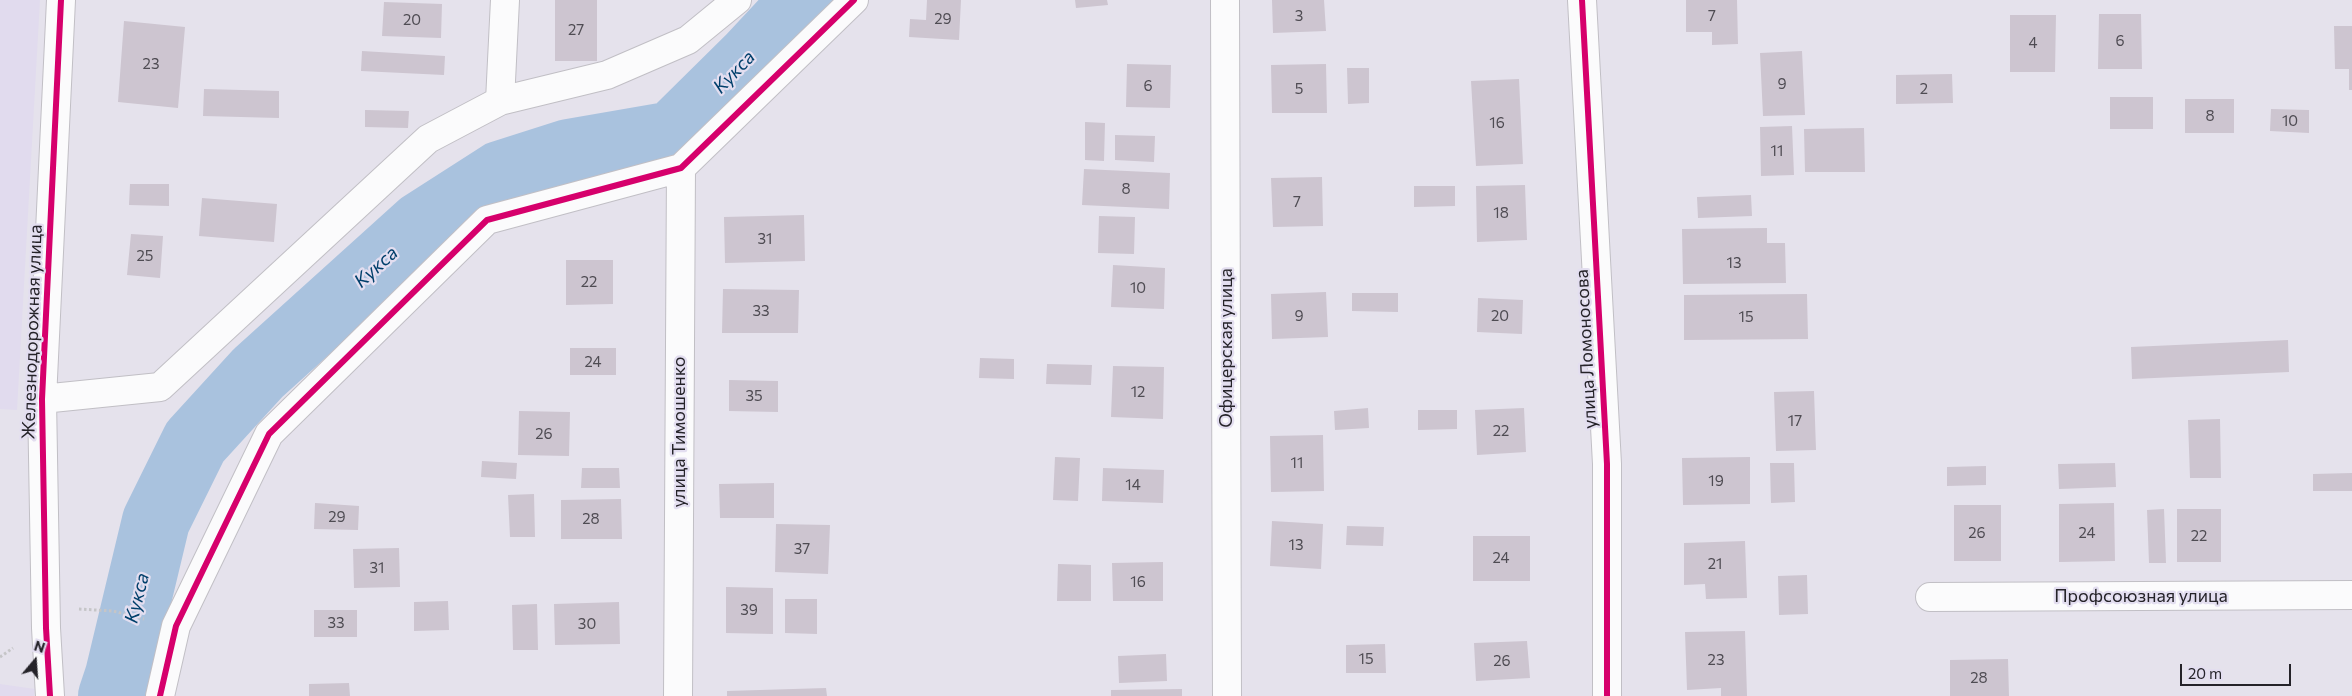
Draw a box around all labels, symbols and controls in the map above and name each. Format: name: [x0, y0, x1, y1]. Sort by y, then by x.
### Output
house number: 3: [1295, 7, 1303, 25]
house number: 7: [1708, 7, 1716, 25]
house number: 29: [934, 10, 952, 28]
house number: 20: [403, 11, 421, 29]
house number: 27: [568, 21, 584, 39]
house number: 6: [2115, 32, 2125, 50]
house number: 4: [2029, 34, 2037, 52]
water label: Кукса: [708, 46, 760, 98]
house number: 23: [143, 55, 159, 73]
house number: 9: [1777, 75, 1787, 93]
house number: 6: [1143, 77, 1153, 95]
house number: 5: [1295, 80, 1303, 98]
house number: 2: [1920, 80, 1928, 98]
house number: 8: [2205, 107, 2215, 125]
house number: 10: [2282, 112, 2298, 130]
house number: 16: [1489, 114, 1505, 132]
house number: 11: [1771, 142, 1783, 160]
house number: 8: [1121, 180, 1131, 198]
house number: 7: [1293, 193, 1301, 211]
house number: 18: [1493, 204, 1509, 222]
street label: Железнодорожная улица: [17, 224, 47, 440]
house number: 31: [758, 230, 772, 248]
water label: Кукса: [350, 242, 402, 292]
house number: 25: [137, 247, 153, 265]
house number: 13: [1727, 254, 1741, 272]
street label: Офицерская улица: [1215, 268, 1237, 428]
street label: улица Ломоносова: [1571, 269, 1601, 429]
house number: 22: [581, 273, 597, 291]
house number: 10: [1130, 279, 1146, 297]
house number: 33: [752, 302, 770, 320]
house number: 9: [1294, 307, 1304, 325]
house number: 20: [1491, 307, 1509, 325]
house number: 15: [1738, 308, 1754, 326]
house number: 24: [584, 353, 602, 371]
street label: улица Тимошенко: [668, 356, 690, 508]
house number: 12: [1131, 383, 1145, 401]
house number: 35: [745, 387, 763, 405]
house number: 17: [1788, 412, 1802, 430]
house number: 22: [1493, 422, 1509, 440]
house number: 26: [535, 425, 553, 443]
house number: 11: [1291, 454, 1303, 472]
house number: 19: [1708, 472, 1724, 490]
house number: 14: [1125, 476, 1141, 494]
house number: 29: [328, 508, 346, 526]
house number: 28: [582, 510, 600, 528]
house number: 26: [1968, 524, 1986, 542]
house number: 24: [2078, 524, 2096, 542]
house number: 22: [2191, 527, 2207, 545]
house number: 13: [1289, 536, 1303, 554]
house number: 37: [794, 540, 810, 558]
house number: 24: [1492, 549, 1510, 567]
house number: 21: [1708, 555, 1722, 573]
house number: 31: [370, 559, 384, 577]
water label: Кукса: [120, 571, 154, 625]
house number: 16: [1130, 573, 1146, 591]
street label: Профсоюзная улица: [2054, 585, 2228, 607]
house number: 39: [740, 601, 758, 619]
house number: 33: [327, 614, 345, 632]
house number: 30: [578, 615, 596, 633]
north arrow: [10, 636, 60, 686]
text: N: [32, 637, 47, 656]
house number: 15: [1358, 650, 1374, 668]
house number: 23: [1708, 651, 1724, 669]
house number: 26: [1493, 652, 1511, 670]
scale bar: [2182, 654, 2293, 686]
text: 20 m: [2188, 664, 2222, 682]
house number: 28: [1970, 669, 1988, 687]

